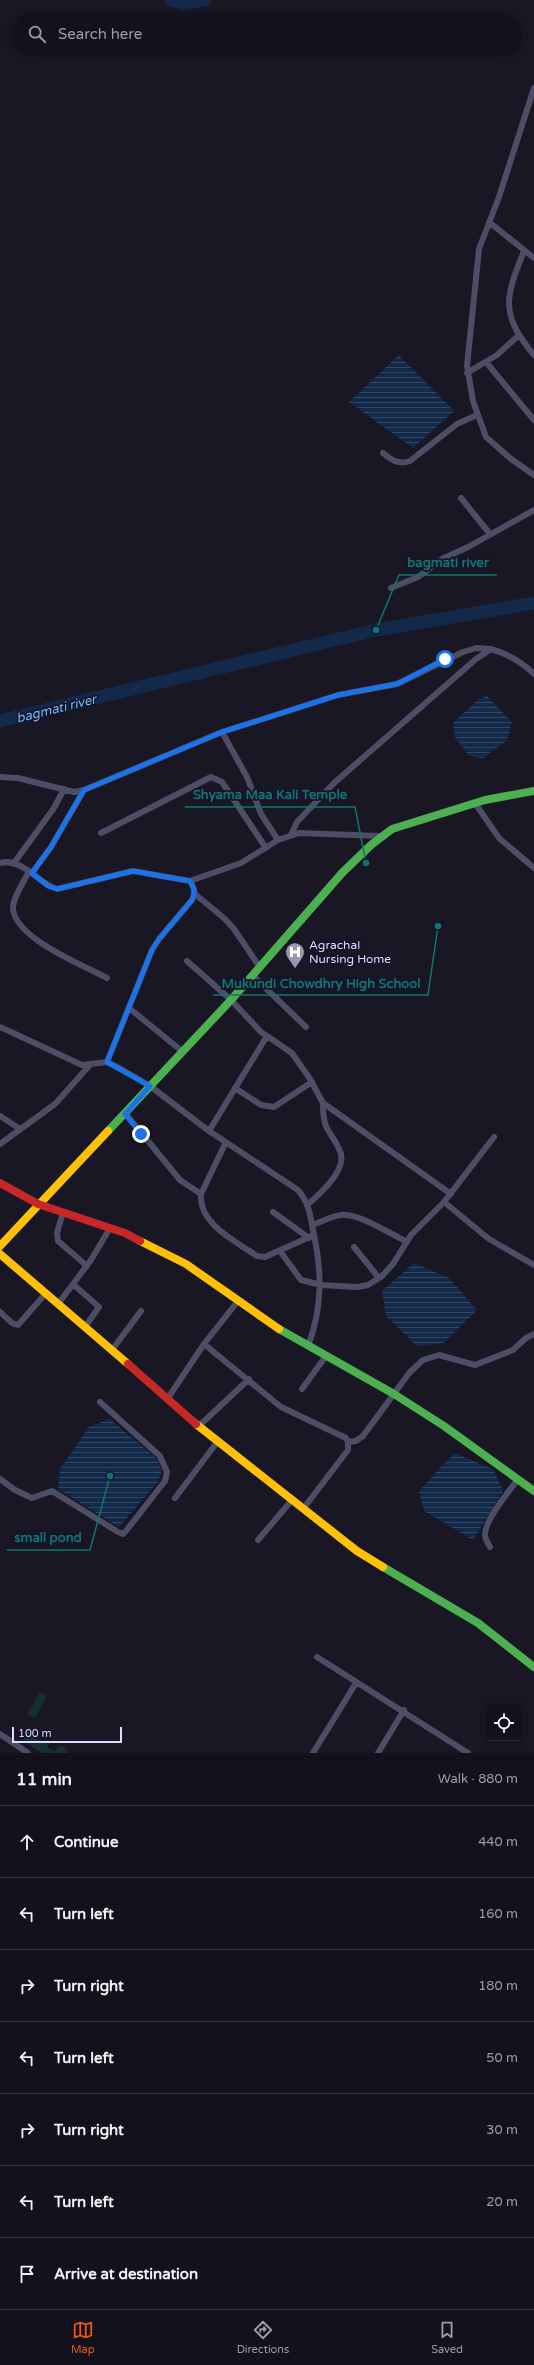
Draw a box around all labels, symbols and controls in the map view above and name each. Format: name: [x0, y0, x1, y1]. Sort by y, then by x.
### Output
search box: [12, 12, 522, 56]
icon: search: [26, 23, 48, 45]
text: Search here: [58, 25, 142, 43]
callout: bagmati river: [399, 550, 497, 575]
text: bagmati river: [407, 555, 490, 571]
route start: [436, 650, 454, 668]
water label: bagmati river: [15, 691, 100, 727]
callout: Shyama Maa Kali Temple: [185, 782, 355, 807]
text: Shyama Maa Kali Temple: [193, 787, 348, 803]
place label: Agrachal Nursing Home: [309, 938, 391, 966]
hospital icon: Agrachal Nursing Home: [284, 941, 306, 969]
callout: Mukundi Chowdhry High School: [213, 970, 428, 995]
text: Mukundi Chowdhry High School: [222, 976, 420, 992]
route end: [132, 1125, 150, 1143]
callout: small pond: [7, 1525, 90, 1550]
text: small pond: [14, 1530, 82, 1546]
map controls: [486, 1705, 522, 1741]
button: locate: [486, 1705, 522, 1741]
scale bar: [12, 1725, 122, 1744]
text: 100 m: [18, 1727, 52, 1740]
text: 11 min: [16, 1769, 72, 1790]
text: Walk · 880 m: [438, 1771, 518, 1787]
icon: ahead: [16, 1831, 38, 1853]
text: Continue: [54, 1833, 118, 1851]
text: 440 m: [478, 1834, 518, 1850]
icon: left: [16, 1903, 38, 1925]
text: Turn left: [54, 1905, 114, 1923]
text: 160 m: [478, 1906, 518, 1922]
icon: right: [16, 1975, 38, 1997]
text: Turn right: [54, 1977, 124, 1995]
text: 180 m: [478, 1978, 518, 1994]
icon: left: [16, 2047, 38, 2069]
text: Turn left: [54, 2049, 114, 2067]
text: 50 m: [486, 2050, 518, 2066]
icon: right: [16, 2119, 38, 2141]
text: Turn right: [54, 2121, 124, 2139]
text: 30 m: [486, 2122, 518, 2138]
icon: left: [16, 2191, 38, 2213]
text: Turn left: [54, 2193, 114, 2211]
text: 20 m: [486, 2194, 518, 2210]
icon: arrive: [16, 2263, 38, 2285]
text: Arrive at destination: [54, 2265, 198, 2283]
tab: Map: [71, 2319, 95, 2356]
tab: Directions: [237, 2319, 289, 2356]
tab: Saved: [431, 2319, 463, 2356]

